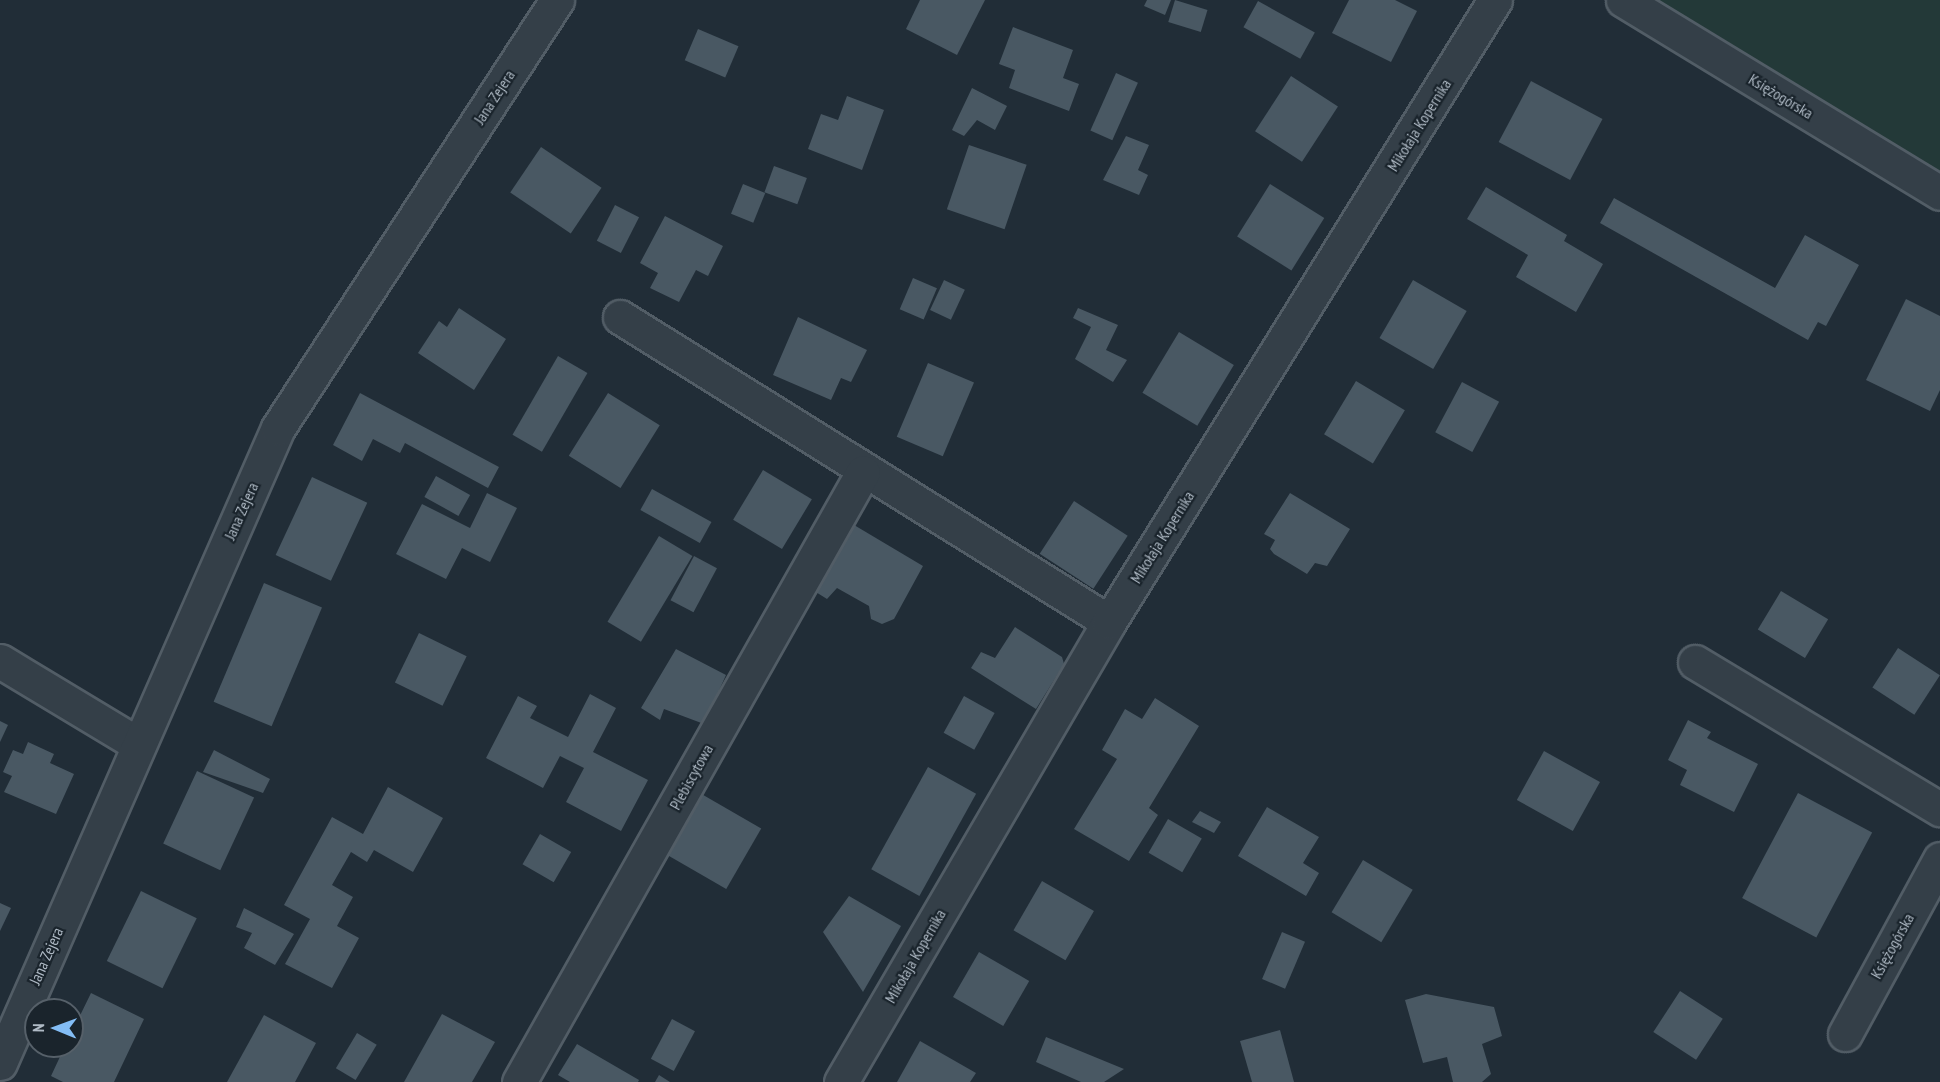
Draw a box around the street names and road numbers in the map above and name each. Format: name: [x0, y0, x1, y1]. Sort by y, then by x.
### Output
street label: Jana Zejera: [469, 66, 519, 128]
street label: Księżogórska: [1745, 69, 1817, 123]
street label: Mikołaja Kopernika: [1383, 75, 1455, 175]
street label: Jana Zejera: [220, 479, 262, 543]
street label: Mikołaja Kopernika: [1126, 487, 1198, 587]
street label: Plebiscytowa: [665, 741, 717, 813]
street label: Mikołaja Kopernika: [880, 906, 950, 1006]
street label: Księżogórska: [1866, 910, 1918, 982]
street label: Jana Zejera: [25, 924, 67, 988]

